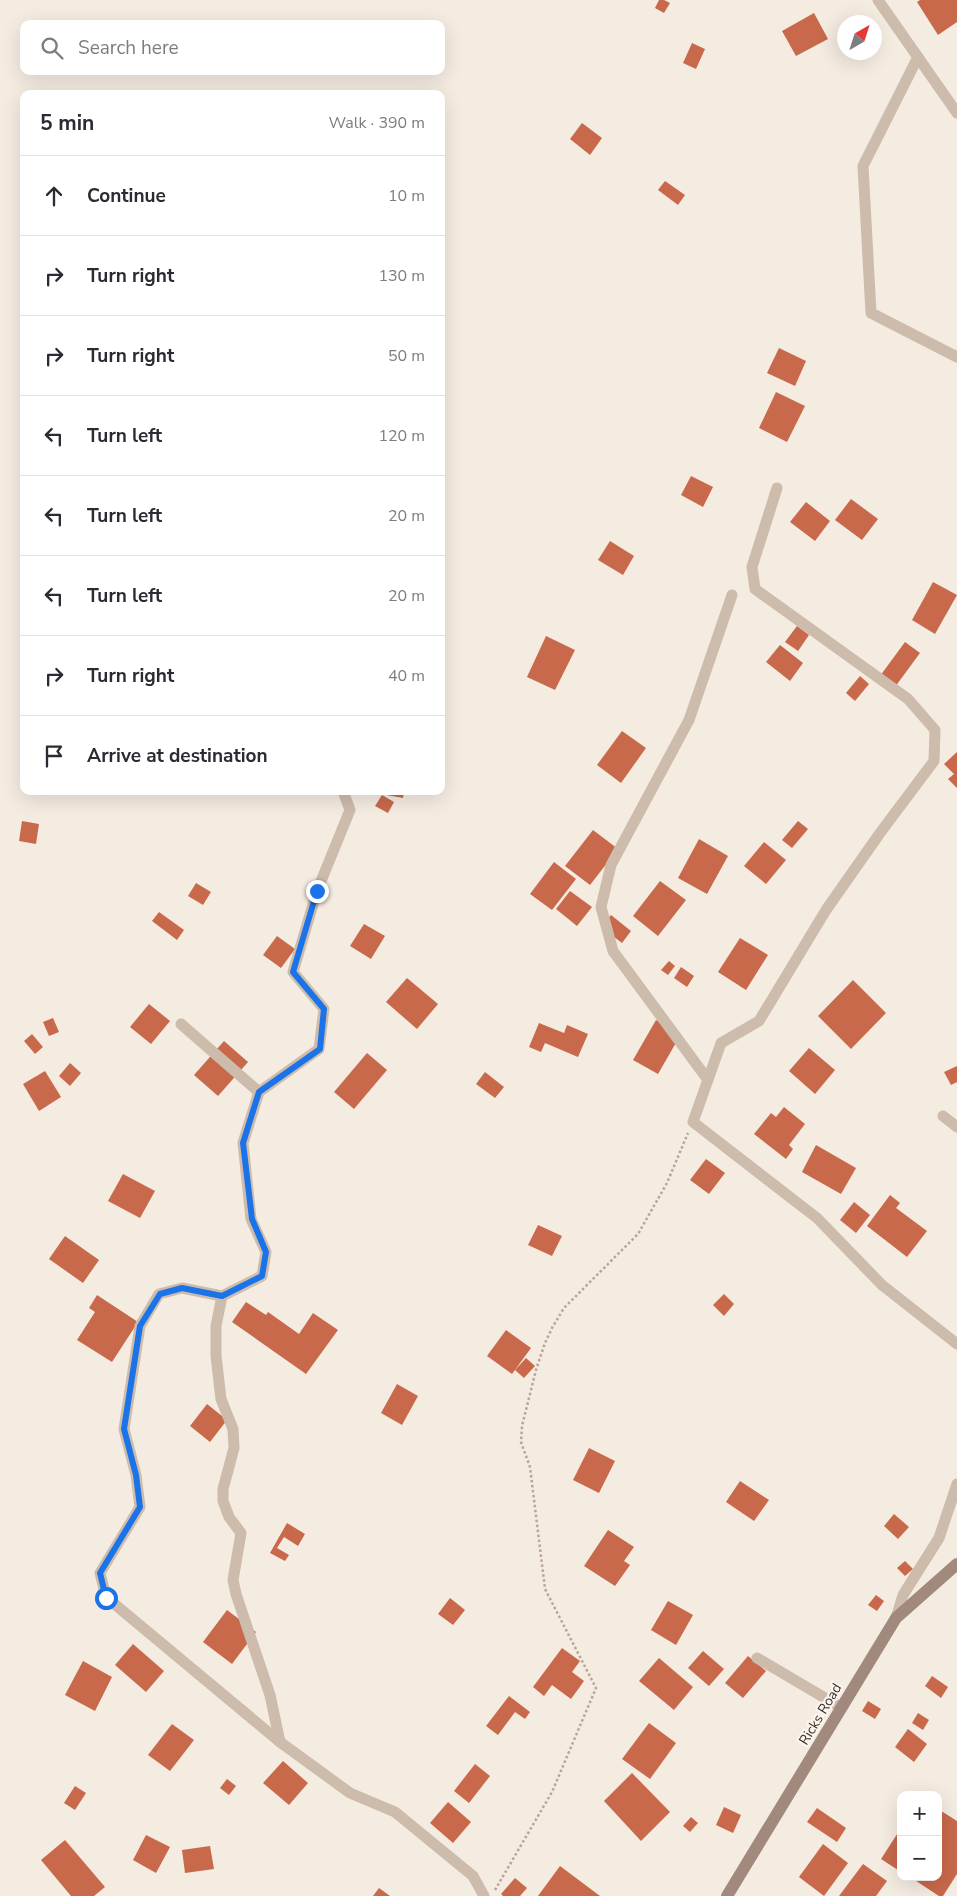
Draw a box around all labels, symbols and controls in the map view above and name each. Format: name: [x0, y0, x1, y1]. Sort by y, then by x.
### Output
north arrow: [837, 15, 882, 60]
search box: [20, 20, 445, 75]
icon: search: [38, 34, 66, 62]
text: Search here: [78, 35, 179, 61]
text: 5 min: [40, 109, 94, 137]
text: Walk · 390 m: [329, 112, 425, 134]
icon: ahead: [40, 182, 68, 210]
text: Continue: [87, 183, 166, 209]
text: 10 m: [388, 185, 425, 207]
icon: right: [40, 262, 68, 290]
text: Turn right: [87, 263, 174, 289]
text: 130 m: [378, 265, 425, 287]
icon: right: [40, 342, 68, 370]
text: Turn right: [87, 343, 174, 369]
text: 50 m: [388, 345, 425, 367]
icon: left: [40, 422, 68, 450]
text: Turn left: [87, 423, 162, 449]
text: 120 m: [378, 425, 425, 447]
icon: left: [40, 502, 68, 530]
text: Turn left: [87, 503, 162, 529]
text: 20 m: [388, 505, 425, 527]
icon: left: [40, 582, 68, 610]
text: Turn left: [87, 583, 162, 609]
text: 20 m: [388, 585, 425, 607]
icon: right: [40, 662, 68, 690]
text: Turn right: [87, 663, 174, 689]
text: 40 m: [388, 665, 425, 687]
icon: arrive: [40, 742, 68, 770]
text: Arrive at destination: [87, 743, 268, 769]
route end: [306, 880, 329, 903]
route start: [95, 1587, 118, 1610]
street label: Ricks Road: [795, 1680, 846, 1749]
map controls: [897, 1791, 942, 1881]
button: +: [897, 1791, 942, 1836]
button: −: [897, 1836, 942, 1881]

